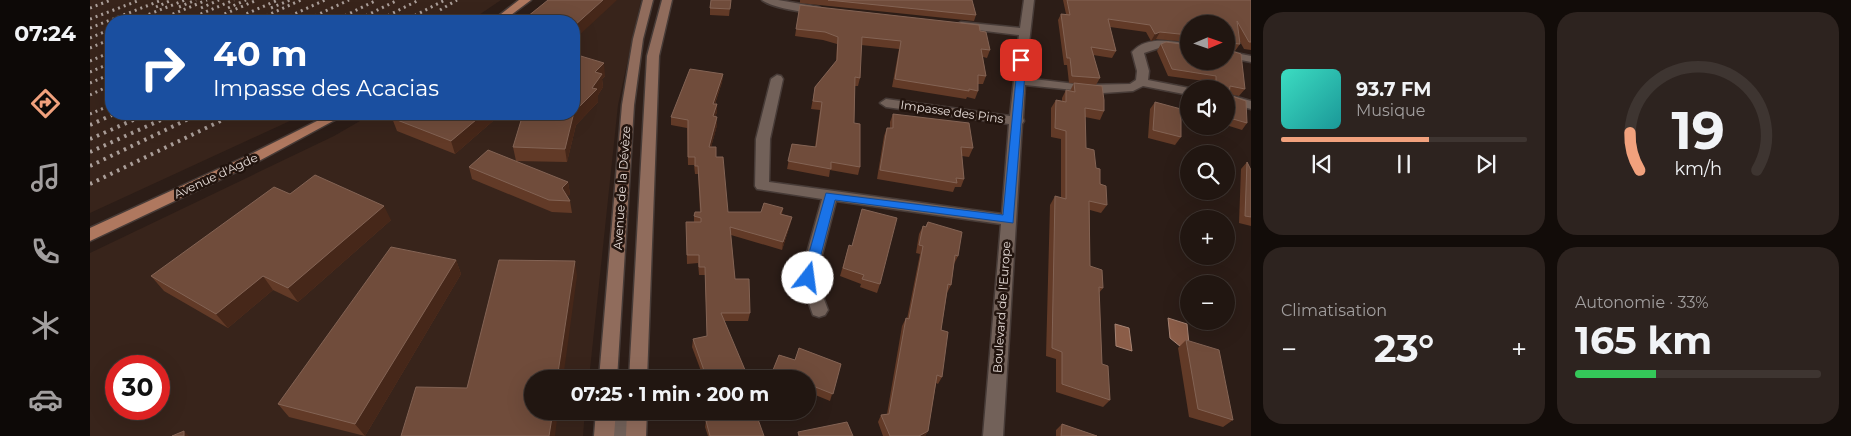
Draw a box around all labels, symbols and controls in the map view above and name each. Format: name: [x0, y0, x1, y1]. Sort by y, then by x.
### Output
north arrow: [1180, 15, 1235, 70]
map controls: [1180, 15, 1235, 330]
text: 07:24: [14, 20, 76, 47]
text: 40 m: [213, 32, 308, 75]
icon: right: [130, 35, 195, 100]
pin: [1000, 39, 1042, 81]
icon: arrive: [1007, 46, 1035, 74]
text: Impasse des Acacias: [213, 75, 439, 102]
text: 93.7 FM: [1356, 78, 1431, 101]
button: sound: [1180, 80, 1235, 135]
icon: directions: [28, 86, 63, 121]
street label: Impasse des Pins: [900, 97, 1005, 126]
text: 19: [1671, 99, 1725, 162]
text: Musique: [1356, 101, 1425, 120]
street label: Avenue de la Dévèze: [610, 125, 633, 250]
button: search: [1180, 145, 1235, 200]
street label: Avenue d'Agde: [172, 150, 260, 201]
icon: previous: [1308, 150, 1336, 178]
icon: pause: [1390, 150, 1418, 178]
icon: next: [1472, 150, 1500, 178]
text: km/h: [1674, 158, 1722, 179]
icon: music: [28, 160, 63, 195]
button: +: [1180, 210, 1235, 265]
icon: phone: [28, 234, 63, 269]
street label: Boulevard de l'Europe: [989, 241, 1014, 373]
position arrow: [781, 251, 833, 303]
button: −: [1180, 275, 1235, 330]
text: Autonomie · 33%: [1575, 293, 1709, 312]
text: Climatisation: [1281, 301, 1387, 320]
icon: climate: [28, 308, 63, 343]
text: 165 km: [1575, 317, 1712, 364]
text: 23°: [1374, 325, 1434, 372]
text: −: [1281, 332, 1297, 366]
text: +: [1511, 332, 1527, 366]
speed limit sign: 30: [105, 355, 170, 420]
icon: car: [28, 382, 63, 417]
text: 07:25 · 1 min · 200 m: [571, 383, 769, 406]

